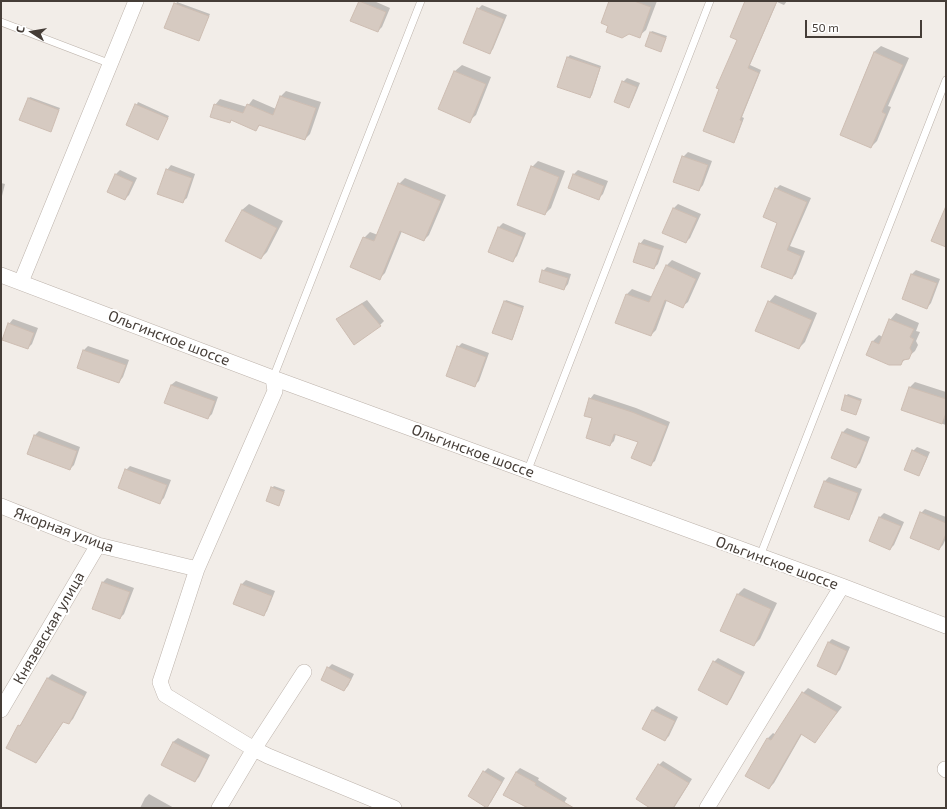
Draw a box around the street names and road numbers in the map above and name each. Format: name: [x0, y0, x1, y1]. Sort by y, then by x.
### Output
street label: Ольгинское шоссе: [105, 306, 233, 370]
street label: Ольгинское шоссе: [409, 420, 537, 482]
street label: Якорная улица: [12, 504, 116, 556]
street label: Ольгинское шоссе: [713, 532, 841, 594]
street label: Князевская улица: [10, 569, 88, 687]

